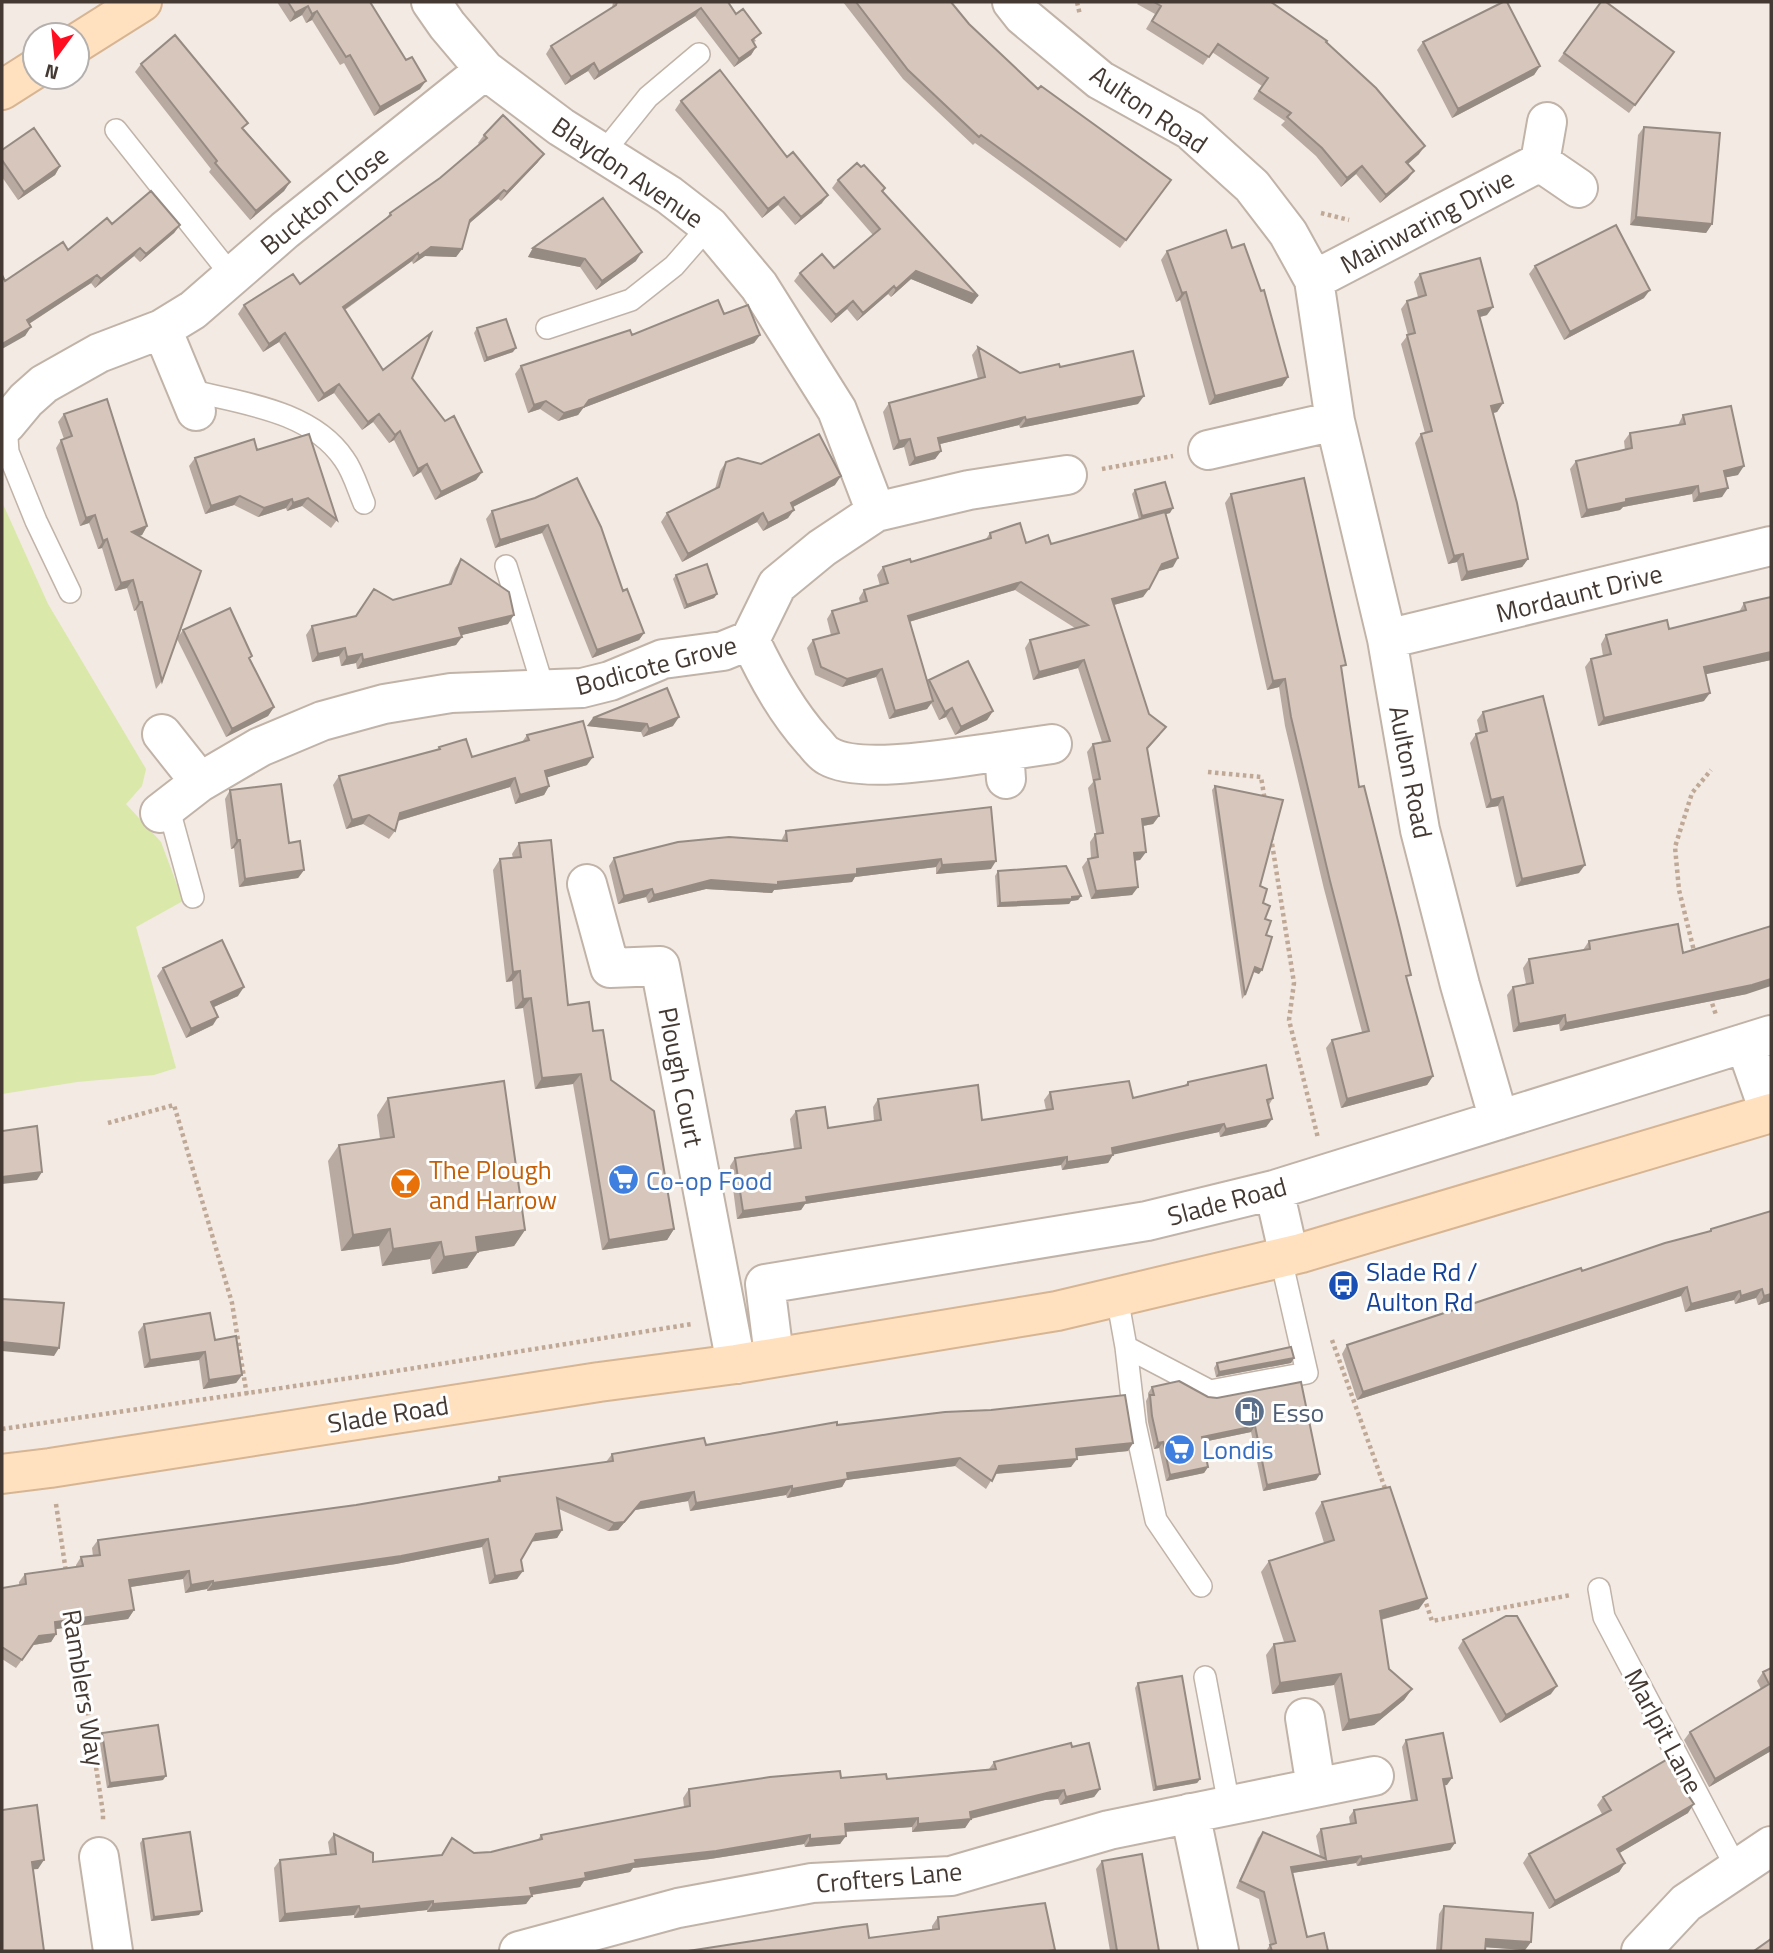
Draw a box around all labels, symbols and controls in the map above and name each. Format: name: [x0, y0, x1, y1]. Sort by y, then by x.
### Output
north arrow: [21, 21, 91, 91]
street label: Aulton Road: [1082, 55, 1216, 163]
text: N: [41, 57, 62, 89]
street label: Blaydon Avenue: [544, 107, 712, 237]
street label: Buckton Close: [251, 136, 397, 264]
street label: Mainwaring Drive: [1333, 159, 1521, 283]
street label: Mordaunt Drive: [1492, 553, 1666, 633]
street label: Bodicote Grove: [571, 625, 741, 705]
street label: Aulton Road: [1379, 702, 1443, 842]
street label: Plough Court: [648, 1004, 714, 1150]
place label: The Plough and Harrow: [429, 1150, 557, 1219]
place label: Co-op Food: [646, 1161, 773, 1200]
supermarket icon: Co-op Food: [606, 1163, 640, 1197]
street label: Slade Road: [1163, 1166, 1291, 1236]
bar icon: The Plough and Harrow: [389, 1167, 423, 1201]
place label: Slade Rd / Aulton Rd: [1366, 1252, 1478, 1321]
bus stop icon: Slade Rd / Aulton Rd: [1326, 1269, 1360, 1303]
street label: Slade Road: [325, 1385, 451, 1443]
place label: Esso: [1272, 1393, 1324, 1432]
fuel station icon: Esso: [1232, 1395, 1266, 1429]
place label: Londis: [1202, 1430, 1274, 1469]
supermarket icon: Londis: [1162, 1432, 1196, 1466]
street label: Ramblers Way: [52, 1607, 116, 1769]
street label: Marlpit Lane: [1615, 1662, 1713, 1800]
street label: Crofters Lane: [814, 1851, 964, 1903]

